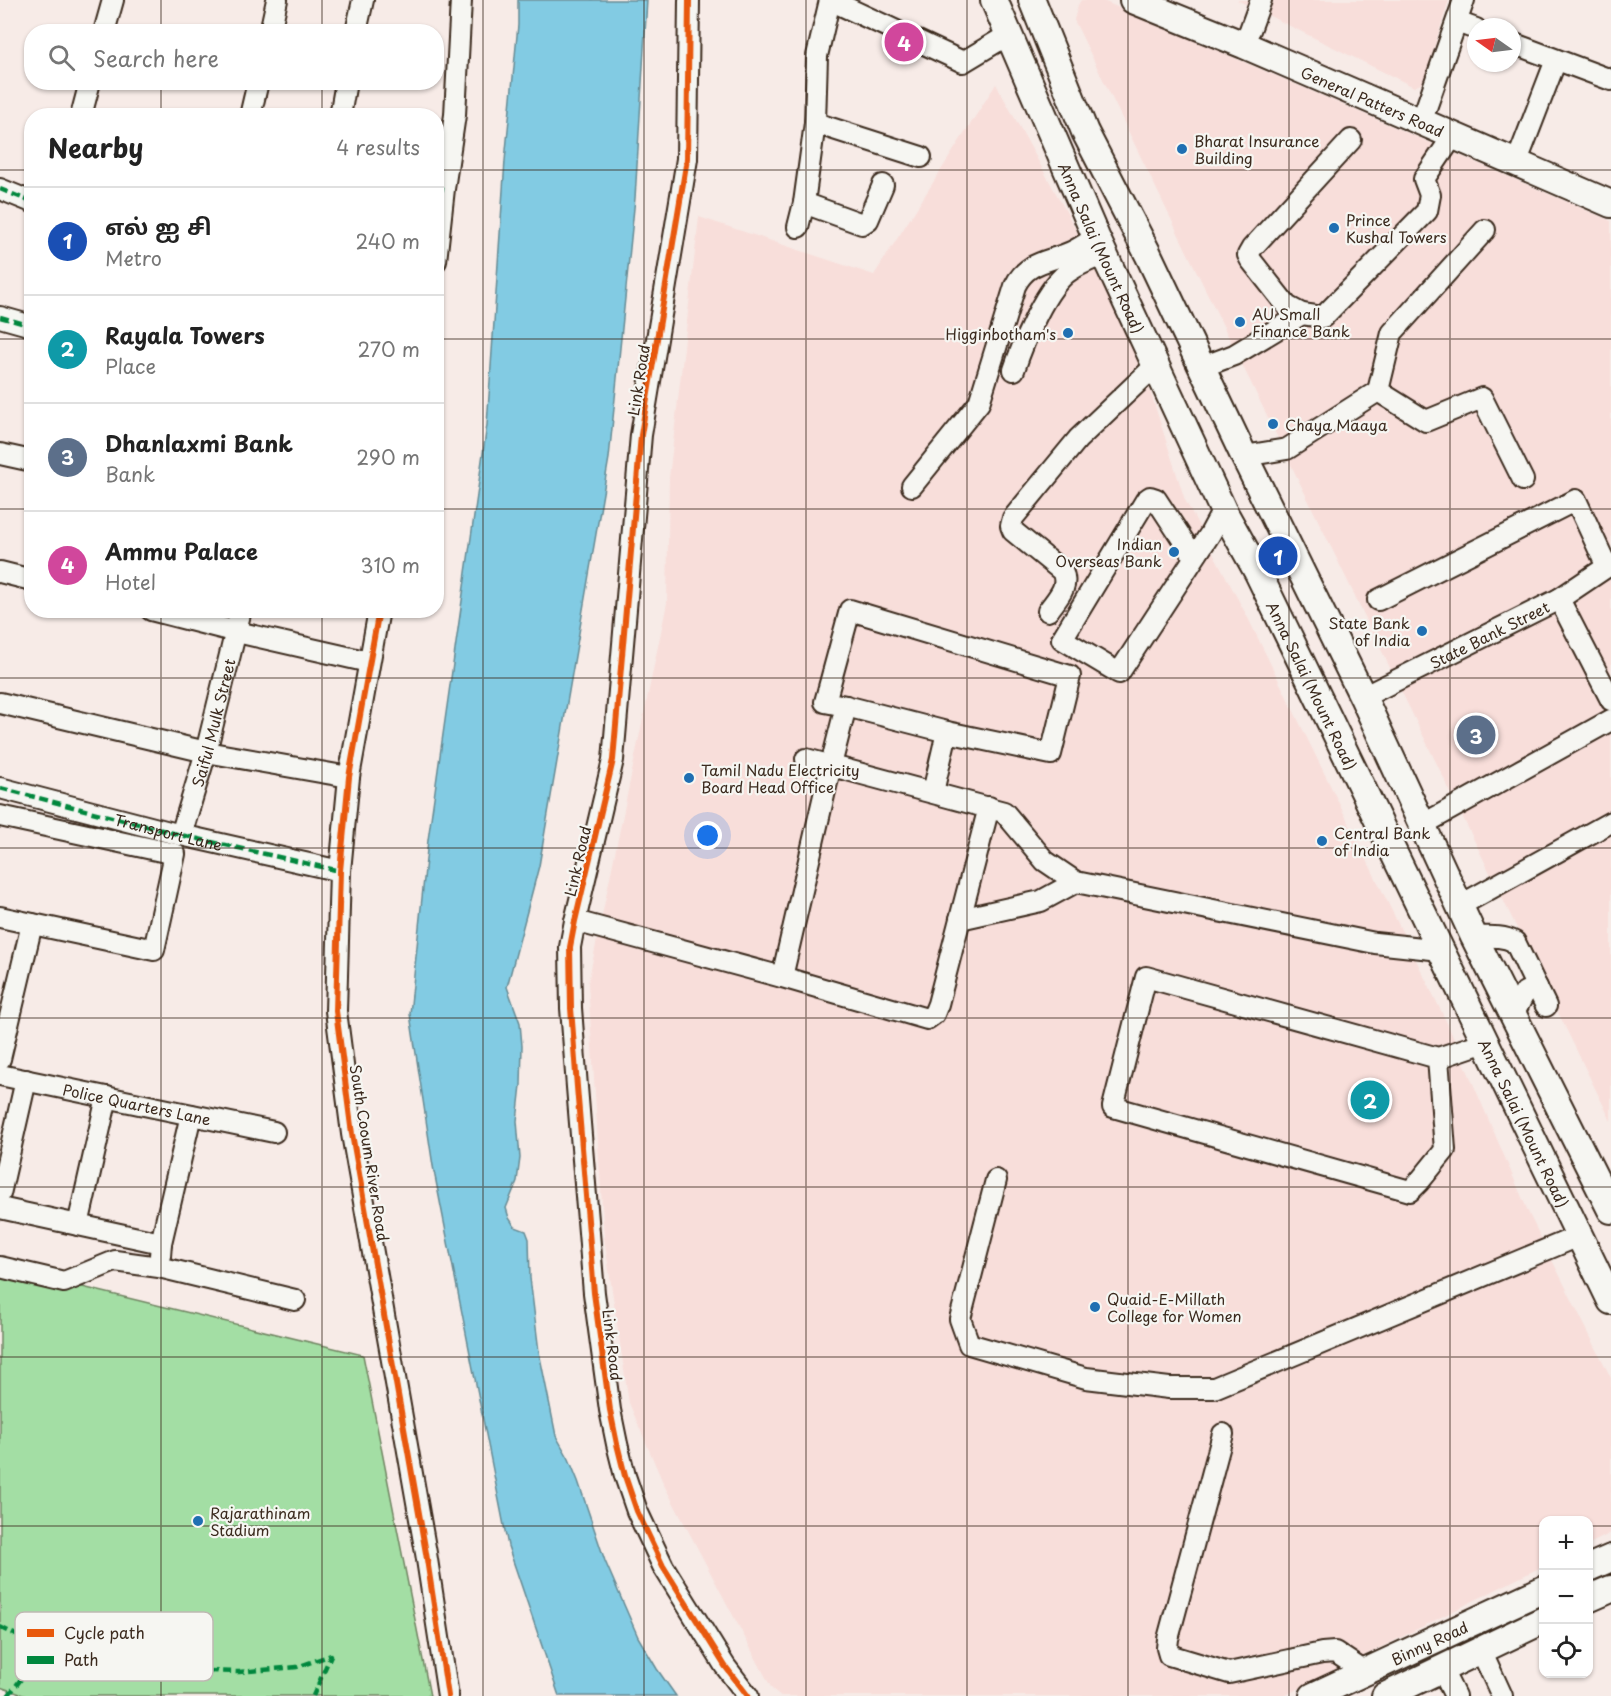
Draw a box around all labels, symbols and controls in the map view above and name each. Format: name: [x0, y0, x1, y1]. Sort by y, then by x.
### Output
north arrow: [1467, 18, 1521, 72]
pin: 4: [884, 20, 924, 64]
search box: [24, 24, 444, 90]
icon: search: [45, 41, 78, 74]
text: Search here: [93, 41, 219, 74]
street label: General Patters Road: [1298, 60, 1448, 142]
text: Nearby: [48, 128, 143, 167]
place label: Bharat Insurance Building: [1194, 129, 1319, 169]
text: 4 results: [336, 132, 420, 162]
marker: Bharat Insurance Building: [1175, 142, 1189, 156]
street label: Anna Salai (Mount Road): [1054, 158, 1151, 337]
place label: Prince Kushal Towers: [1346, 208, 1447, 248]
text: எல் ஐ சி: [105, 209, 212, 242]
marker: Prince Kushal Towers: [1327, 221, 1341, 235]
text: 1: [63, 226, 72, 256]
text: 240 m: [355, 226, 420, 256]
text: Metro: [105, 243, 162, 273]
place label: AU Small Finance Bank: [1252, 302, 1350, 342]
marker: AU Small Finance Bank: [1233, 315, 1247, 329]
text: Rayala Towers: [105, 318, 265, 351]
place label: Higginbotham's: [945, 322, 1056, 345]
marker: Higginbotham's: [1061, 326, 1075, 340]
text: 2: [60, 334, 75, 364]
text: 270 m: [357, 334, 420, 364]
street label: Link Road: [621, 343, 655, 417]
text: Place: [105, 351, 156, 381]
place label: Chaya Maaya: [1285, 413, 1388, 436]
marker: Chaya Maaya: [1266, 417, 1280, 431]
text: Dhanlaxmi Bank: [105, 426, 293, 459]
text: 3: [61, 442, 74, 472]
text: 290 m: [356, 442, 420, 472]
text: Bank: [105, 459, 155, 489]
place label: Indian Overseas Bank: [1055, 532, 1162, 572]
text: Ammu Palace: [105, 534, 258, 567]
pin: 1: [1258, 534, 1298, 578]
marker: Indian Overseas Bank: [1167, 545, 1181, 559]
text: 4: [61, 550, 74, 580]
text: 310 m: [360, 550, 420, 580]
text: Hotel: [105, 567, 156, 597]
street label: State Bank Street: [1425, 594, 1553, 674]
street label: Anna Salai (Mount Road): [1262, 597, 1363, 774]
place label: State Bank of India: [1328, 611, 1411, 651]
marker: State Bank of India: [1415, 624, 1429, 638]
street label: Saiful Mulk Street: [185, 656, 240, 789]
pin: 3: [1456, 712, 1496, 758]
place label: Tamil Nadu Electricity Board Head Office: [701, 758, 860, 798]
marker: Tamil Nadu Electricity Board Head Office: [682, 771, 696, 785]
street label: Transport Lane: [112, 807, 225, 856]
your location: [693, 821, 722, 850]
place label: Central Bank of India: [1334, 821, 1431, 861]
street label: Link Road: [558, 823, 596, 899]
marker: Central Bank of India: [1315, 834, 1329, 848]
street label: Anna Salai (Mount Road): [1474, 1034, 1575, 1211]
street label: South Cooum River Road: [345, 1063, 395, 1243]
street label: Police Quarters Lane: [61, 1077, 213, 1130]
pin: 2: [1350, 1078, 1390, 1122]
place label: Quaid-E-Millath College for Women: [1107, 1287, 1242, 1327]
marker: Quaid-E-Millath College for Women: [1088, 1300, 1102, 1314]
street label: Link Road: [597, 1308, 629, 1382]
place label: Rajarathinam Stadium: [210, 1501, 310, 1541]
marker: Rajarathinam Stadium: [191, 1514, 205, 1528]
map controls: [1539, 1516, 1593, 1678]
button: +: [1539, 1516, 1593, 1570]
button: −: [1539, 1570, 1593, 1624]
legend: [15, 1612, 213, 1681]
street label: Binny Road: [1387, 1614, 1471, 1670]
text: Cycle path: [64, 1620, 145, 1644]
button: locate: [1539, 1624, 1593, 1678]
text: Path: [64, 1647, 99, 1671]

